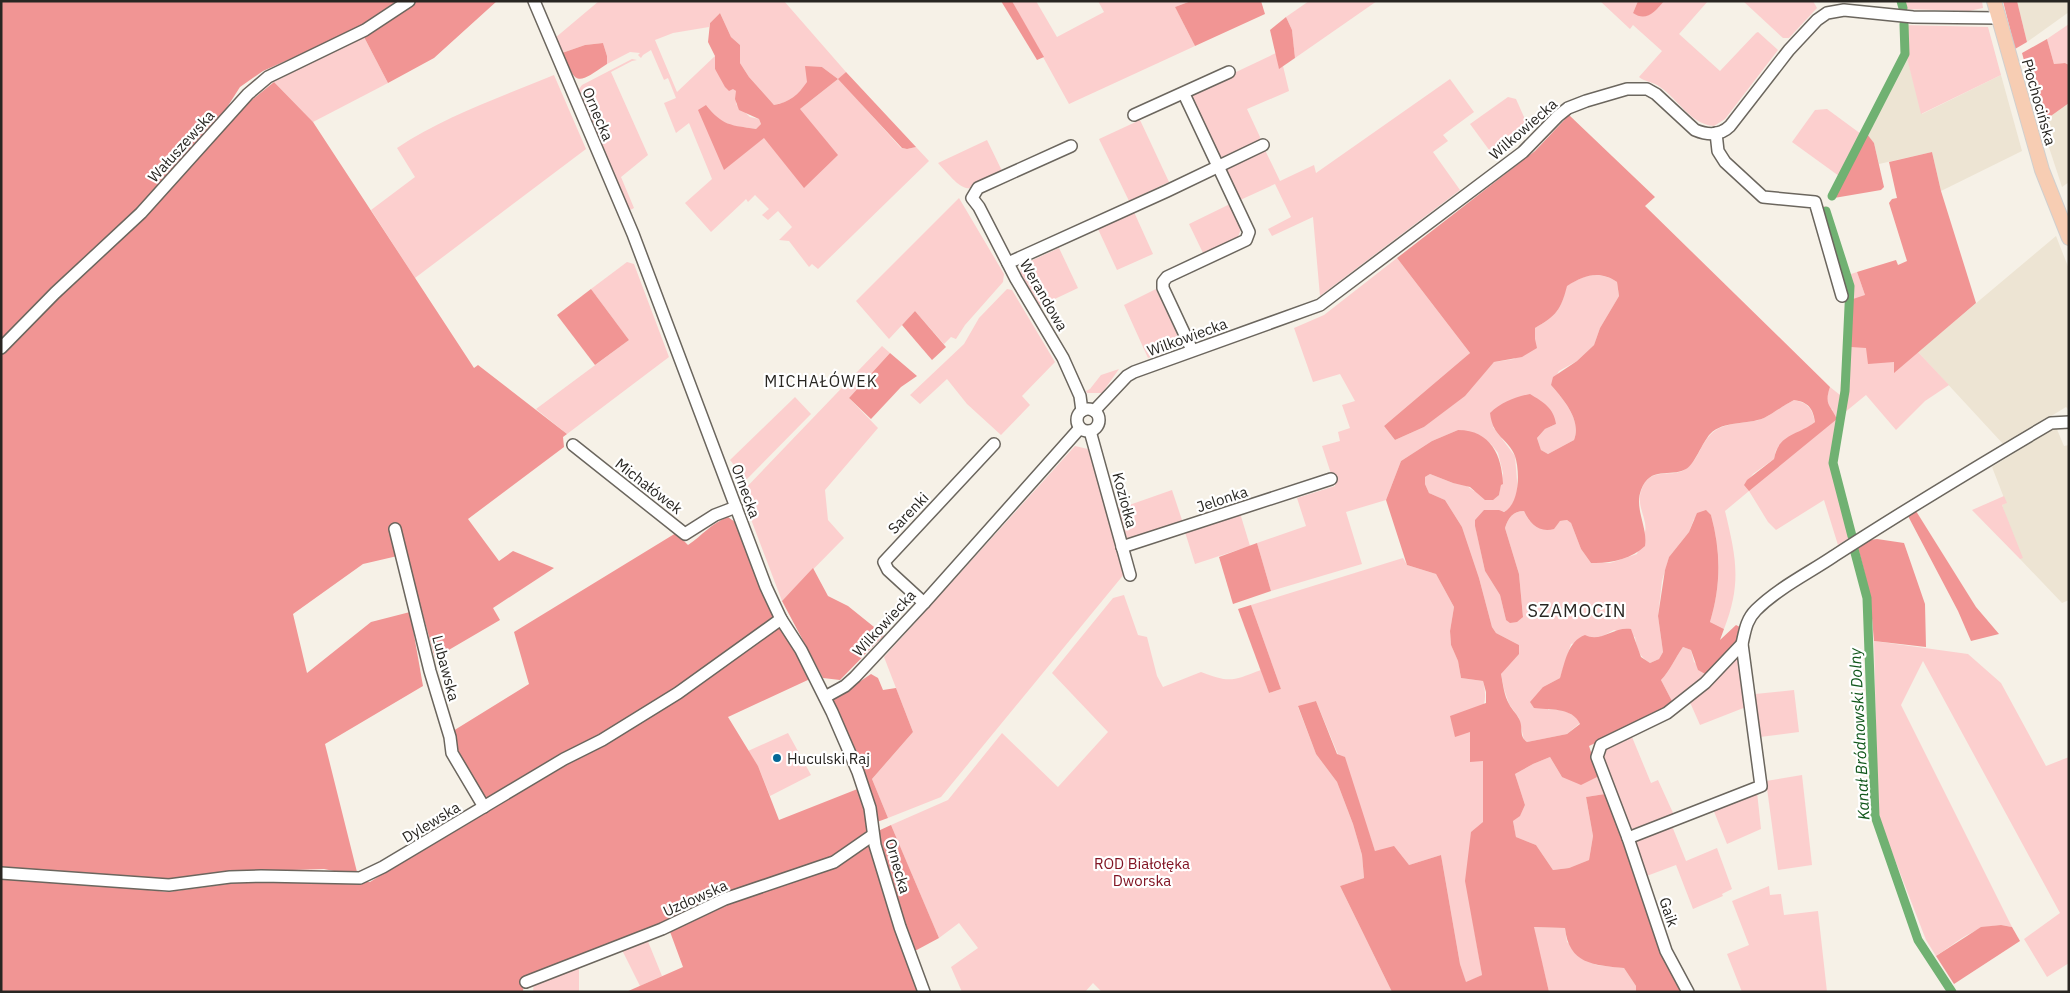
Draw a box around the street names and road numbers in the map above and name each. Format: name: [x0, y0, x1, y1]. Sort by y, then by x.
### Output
street label: Płochocińska: [2018, 57, 2060, 147]
street label: Ornecka: [578, 84, 618, 144]
street label: Wilkowiecka: [1485, 94, 1561, 164]
street label: Wałuszewska: [144, 106, 218, 186]
street label: Werandowa: [1016, 256, 1072, 334]
street label: Wilkowiecka: [1144, 314, 1230, 360]
street label: Michałówek: [612, 454, 686, 518]
street label: Ornecka: [727, 461, 765, 521]
street label: Koziołka: [1108, 470, 1142, 530]
street label: Jelonka: [1194, 482, 1250, 516]
street label: Sarenki: [884, 488, 932, 538]
street label: Wilkowiecka: [848, 586, 920, 660]
street label: Lubawska: [428, 633, 464, 703]
street label: Dylewska: [398, 797, 464, 847]
street label: Ornecka: [881, 836, 915, 896]
street label: Uzdowska: [660, 875, 730, 921]
street label: Gaik: [1655, 895, 1683, 929]

